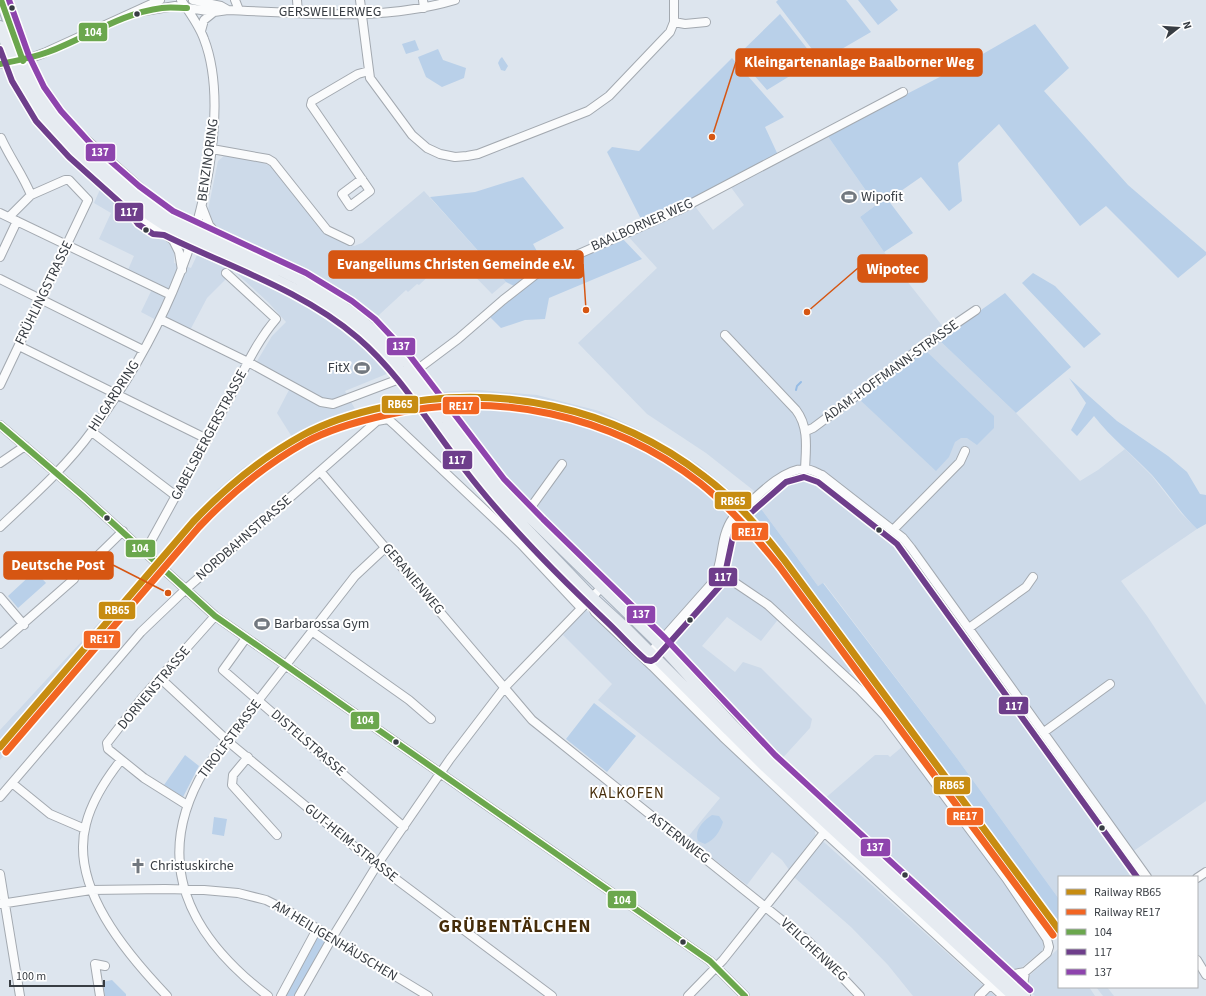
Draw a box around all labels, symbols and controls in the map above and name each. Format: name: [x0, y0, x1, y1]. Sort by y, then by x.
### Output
street label: GERSWEILERWEG: [279, 2, 381, 22]
unlabelled marker: [7, 3, 17, 13]
north arrow: [1158, 8, 1198, 48]
unlabelled marker: [132, 9, 142, 19]
text: N: [1179, 20, 1195, 31]
line badge: 104: [78, 22, 108, 42]
text: 104: [84, 25, 102, 40]
callout: Kleingartenanlage Baalborner Weg: [736, 49, 982, 76]
text: Kleingartenanlage Baalborner Weg: [744, 52, 974, 73]
street label: BENZINORING: [192, 117, 224, 203]
line badge: 137: [85, 143, 116, 162]
text: 137: [91, 145, 109, 160]
place label: Wipofit: [861, 187, 903, 207]
sports icon: Wipofit: [840, 188, 858, 206]
street label: BAALBORNER WEG: [588, 194, 696, 256]
line badge: 117: [114, 202, 144, 222]
text: 117: [120, 205, 138, 220]
unlabelled marker: [141, 225, 151, 235]
street label: FRÜHLINGSTRASSE: [10, 238, 78, 348]
callout: Evangeliums Christen Gemeinde e.V.: [329, 251, 583, 278]
text: Evangeliums Christen Gemeinde e.V.: [337, 254, 575, 275]
callout: Wipotec: [858, 255, 927, 282]
text: Wipotec: [866, 259, 920, 280]
street label: ADAM-HOFFMANN-STRASSE: [819, 315, 963, 427]
line badge: 137: [386, 337, 416, 356]
text: 137: [392, 339, 410, 354]
street label: HILGARDRING: [83, 356, 145, 436]
place label: FitX: [328, 358, 350, 378]
sports icon: FitX: [353, 359, 371, 377]
street label: GABELSBERGERSTRASSE: [166, 366, 252, 504]
line badge: RB65: [381, 395, 419, 414]
line badge: RE17: [442, 396, 480, 415]
text: RB65: [387, 397, 413, 412]
text: RE17: [449, 399, 473, 414]
line badge: 117: [442, 450, 473, 470]
text: 117: [448, 453, 466, 468]
street label: NORDBAHNSTRASSE: [192, 491, 296, 585]
line badge: RB65: [714, 491, 752, 510]
text: RB65: [720, 494, 746, 509]
unlabelled marker: [102, 513, 112, 523]
line badge: RE17: [731, 522, 769, 541]
text: RE17: [738, 525, 762, 540]
unlabelled marker: [874, 525, 884, 535]
line badge: 104: [125, 539, 156, 558]
street label: GERANIENWEG: [377, 539, 449, 619]
text: 104: [131, 541, 149, 556]
callout: Deutsche Post: [4, 552, 113, 579]
text: Deutsche Post: [11, 555, 105, 576]
line badge: 117: [708, 567, 738, 587]
text: 117: [714, 570, 732, 585]
line badge: RB65: [98, 601, 136, 620]
text: RB65: [104, 603, 130, 618]
line badge: 137: [626, 605, 656, 624]
text: 137: [632, 607, 650, 622]
place label: Barbarossa Gym: [274, 614, 369, 634]
sports icon: Barbarossa Gym: [253, 615, 271, 633]
unlabelled marker: [685, 615, 695, 625]
line badge: RE17: [83, 630, 121, 649]
text: RE17: [90, 632, 114, 647]
street label: DORNENSTRASSE: [113, 642, 195, 734]
street label: TIROLFSTRASSE: [194, 695, 266, 783]
line badge: 117: [998, 696, 1029, 715]
text: 117: [1005, 699, 1023, 714]
street label: DISTELSTRASSE: [266, 705, 350, 781]
line badge: 104: [350, 711, 380, 730]
text: 104: [356, 713, 374, 728]
unlabelled marker: [391, 737, 401, 747]
line badge: RB65: [933, 776, 971, 795]
text: RB65: [939, 778, 965, 793]
district label: KALKOFEN: [589, 783, 665, 804]
street label: GUT-HEIM-STRASSE: [300, 799, 402, 887]
street label: ASTERNWEG: [644, 807, 714, 869]
line badge: RE17: [946, 807, 984, 826]
text: RE17: [953, 809, 977, 824]
unlabelled marker: [1097, 823, 1107, 833]
line badge: 137: [860, 838, 891, 857]
text: 137: [866, 840, 884, 855]
place label: Christuskirche: [150, 856, 234, 876]
church icon: Christuskirche: [129, 857, 147, 875]
unlabelled marker: [900, 870, 910, 880]
legend: [1058, 876, 1198, 988]
text: Railway RB65: [1094, 884, 1161, 901]
line badge: 104: [607, 890, 637, 909]
text: 104: [613, 893, 631, 908]
street label: AM HEILIGENHÄUSCHEN: [269, 896, 401, 986]
text: Railway RE17: [1094, 904, 1161, 921]
district label: GRÜBENTÄLCHEN: [439, 914, 591, 939]
street label: VEILCHENWEG: [776, 914, 852, 986]
text: 104: [1094, 924, 1112, 941]
unlabelled marker: [678, 937, 688, 947]
text: 117: [1094, 944, 1112, 961]
scale bar: [10, 962, 104, 988]
text: 137: [1094, 964, 1112, 981]
text: 100 m: [16, 968, 46, 985]

